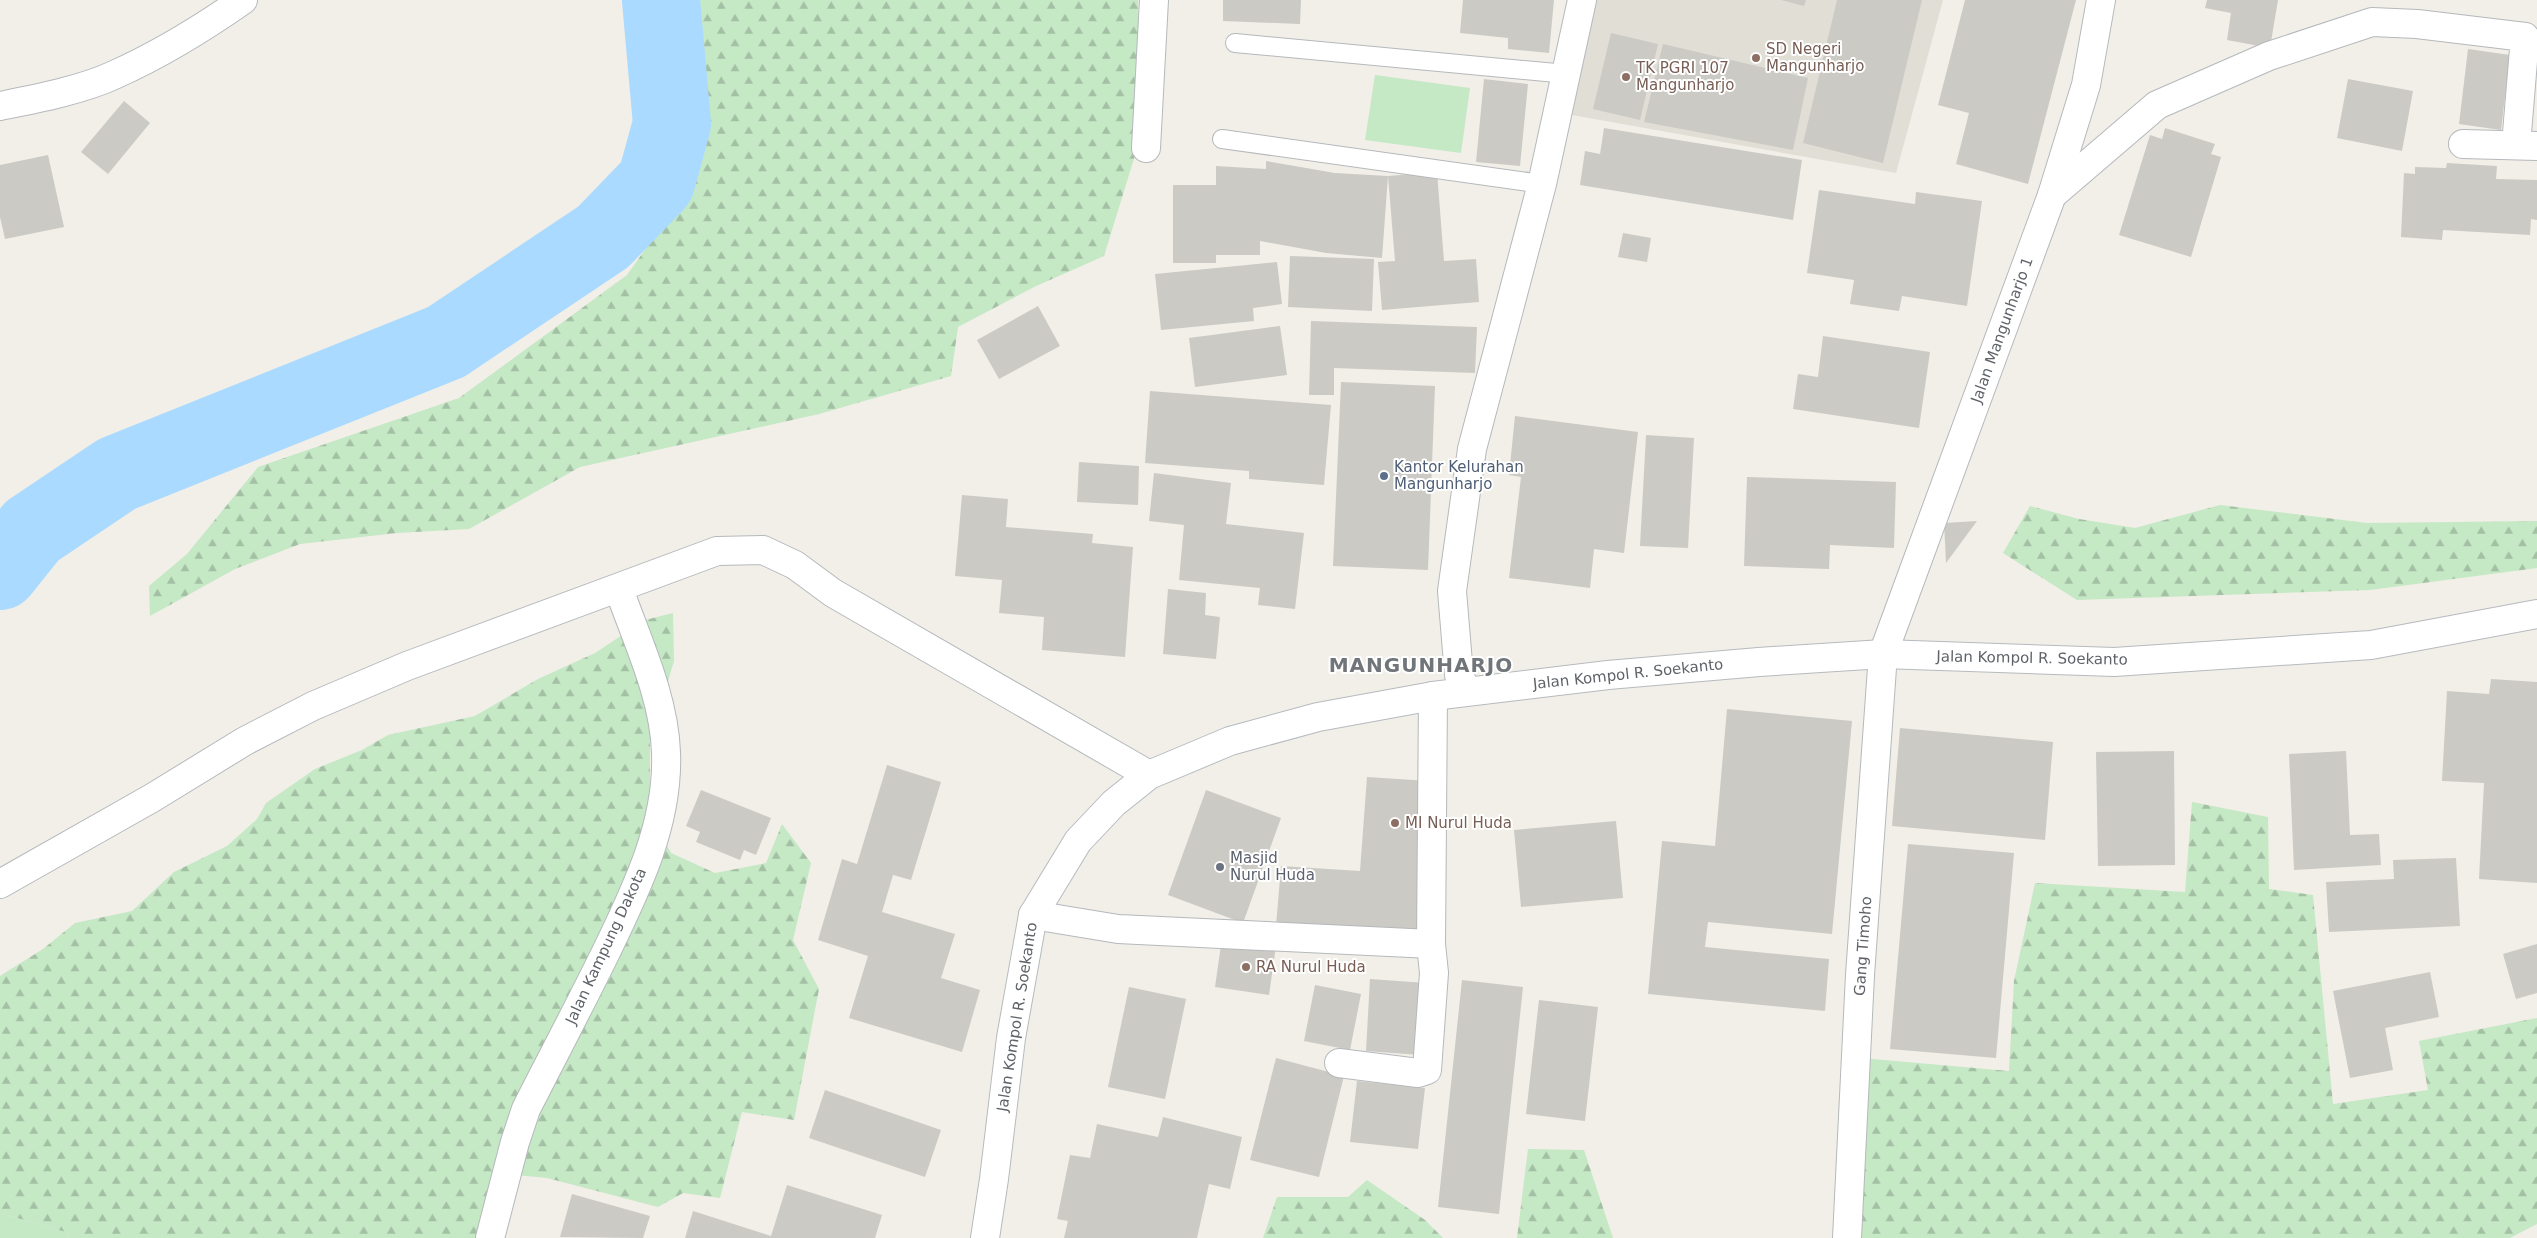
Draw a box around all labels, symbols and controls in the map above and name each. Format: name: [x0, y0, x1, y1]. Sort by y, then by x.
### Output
place label: SD Negeri Mangunharjo: [1766, 40, 1864, 75]
marker: SD Negeri Mangunharjo: [1750, 52, 1762, 64]
place label: TK PGRI 107 Mangunharjo: [1635, 59, 1734, 94]
marker: TK PGRI 107 Mangunharjo: [1620, 71, 1632, 83]
street label: Jalan Mangunharjo 1: [1967, 255, 2037, 406]
place label: Kantor Kelurahan Mangunharjo: [1394, 458, 1524, 493]
marker: Kantor Kelurahan Mangunharjo: [1378, 470, 1390, 482]
street label: Jalan Kompol R. Soekanto: [1935, 647, 2128, 669]
district label: MANGUNHARJO: [1329, 653, 1513, 677]
street label: Jalan Kompol R. Soekanto: [1531, 655, 1724, 693]
place label: MI Nurul Huda: [1405, 814, 1512, 832]
marker: MI Nurul Huda: [1389, 817, 1401, 829]
place label: Masjid Nurul Huda: [1230, 849, 1315, 884]
marker: Masjid Nurul Huda: [1214, 861, 1226, 873]
street label: Jalan Kampung Dakota: [561, 865, 650, 1028]
street label: Gang Timoho: [1851, 896, 1875, 996]
street label: Jalan Kompol R. Soekanto: [993, 921, 1041, 1114]
place label: RA Nurul Huda: [1256, 958, 1366, 976]
marker: RA Nurul Huda: [1240, 961, 1252, 973]

